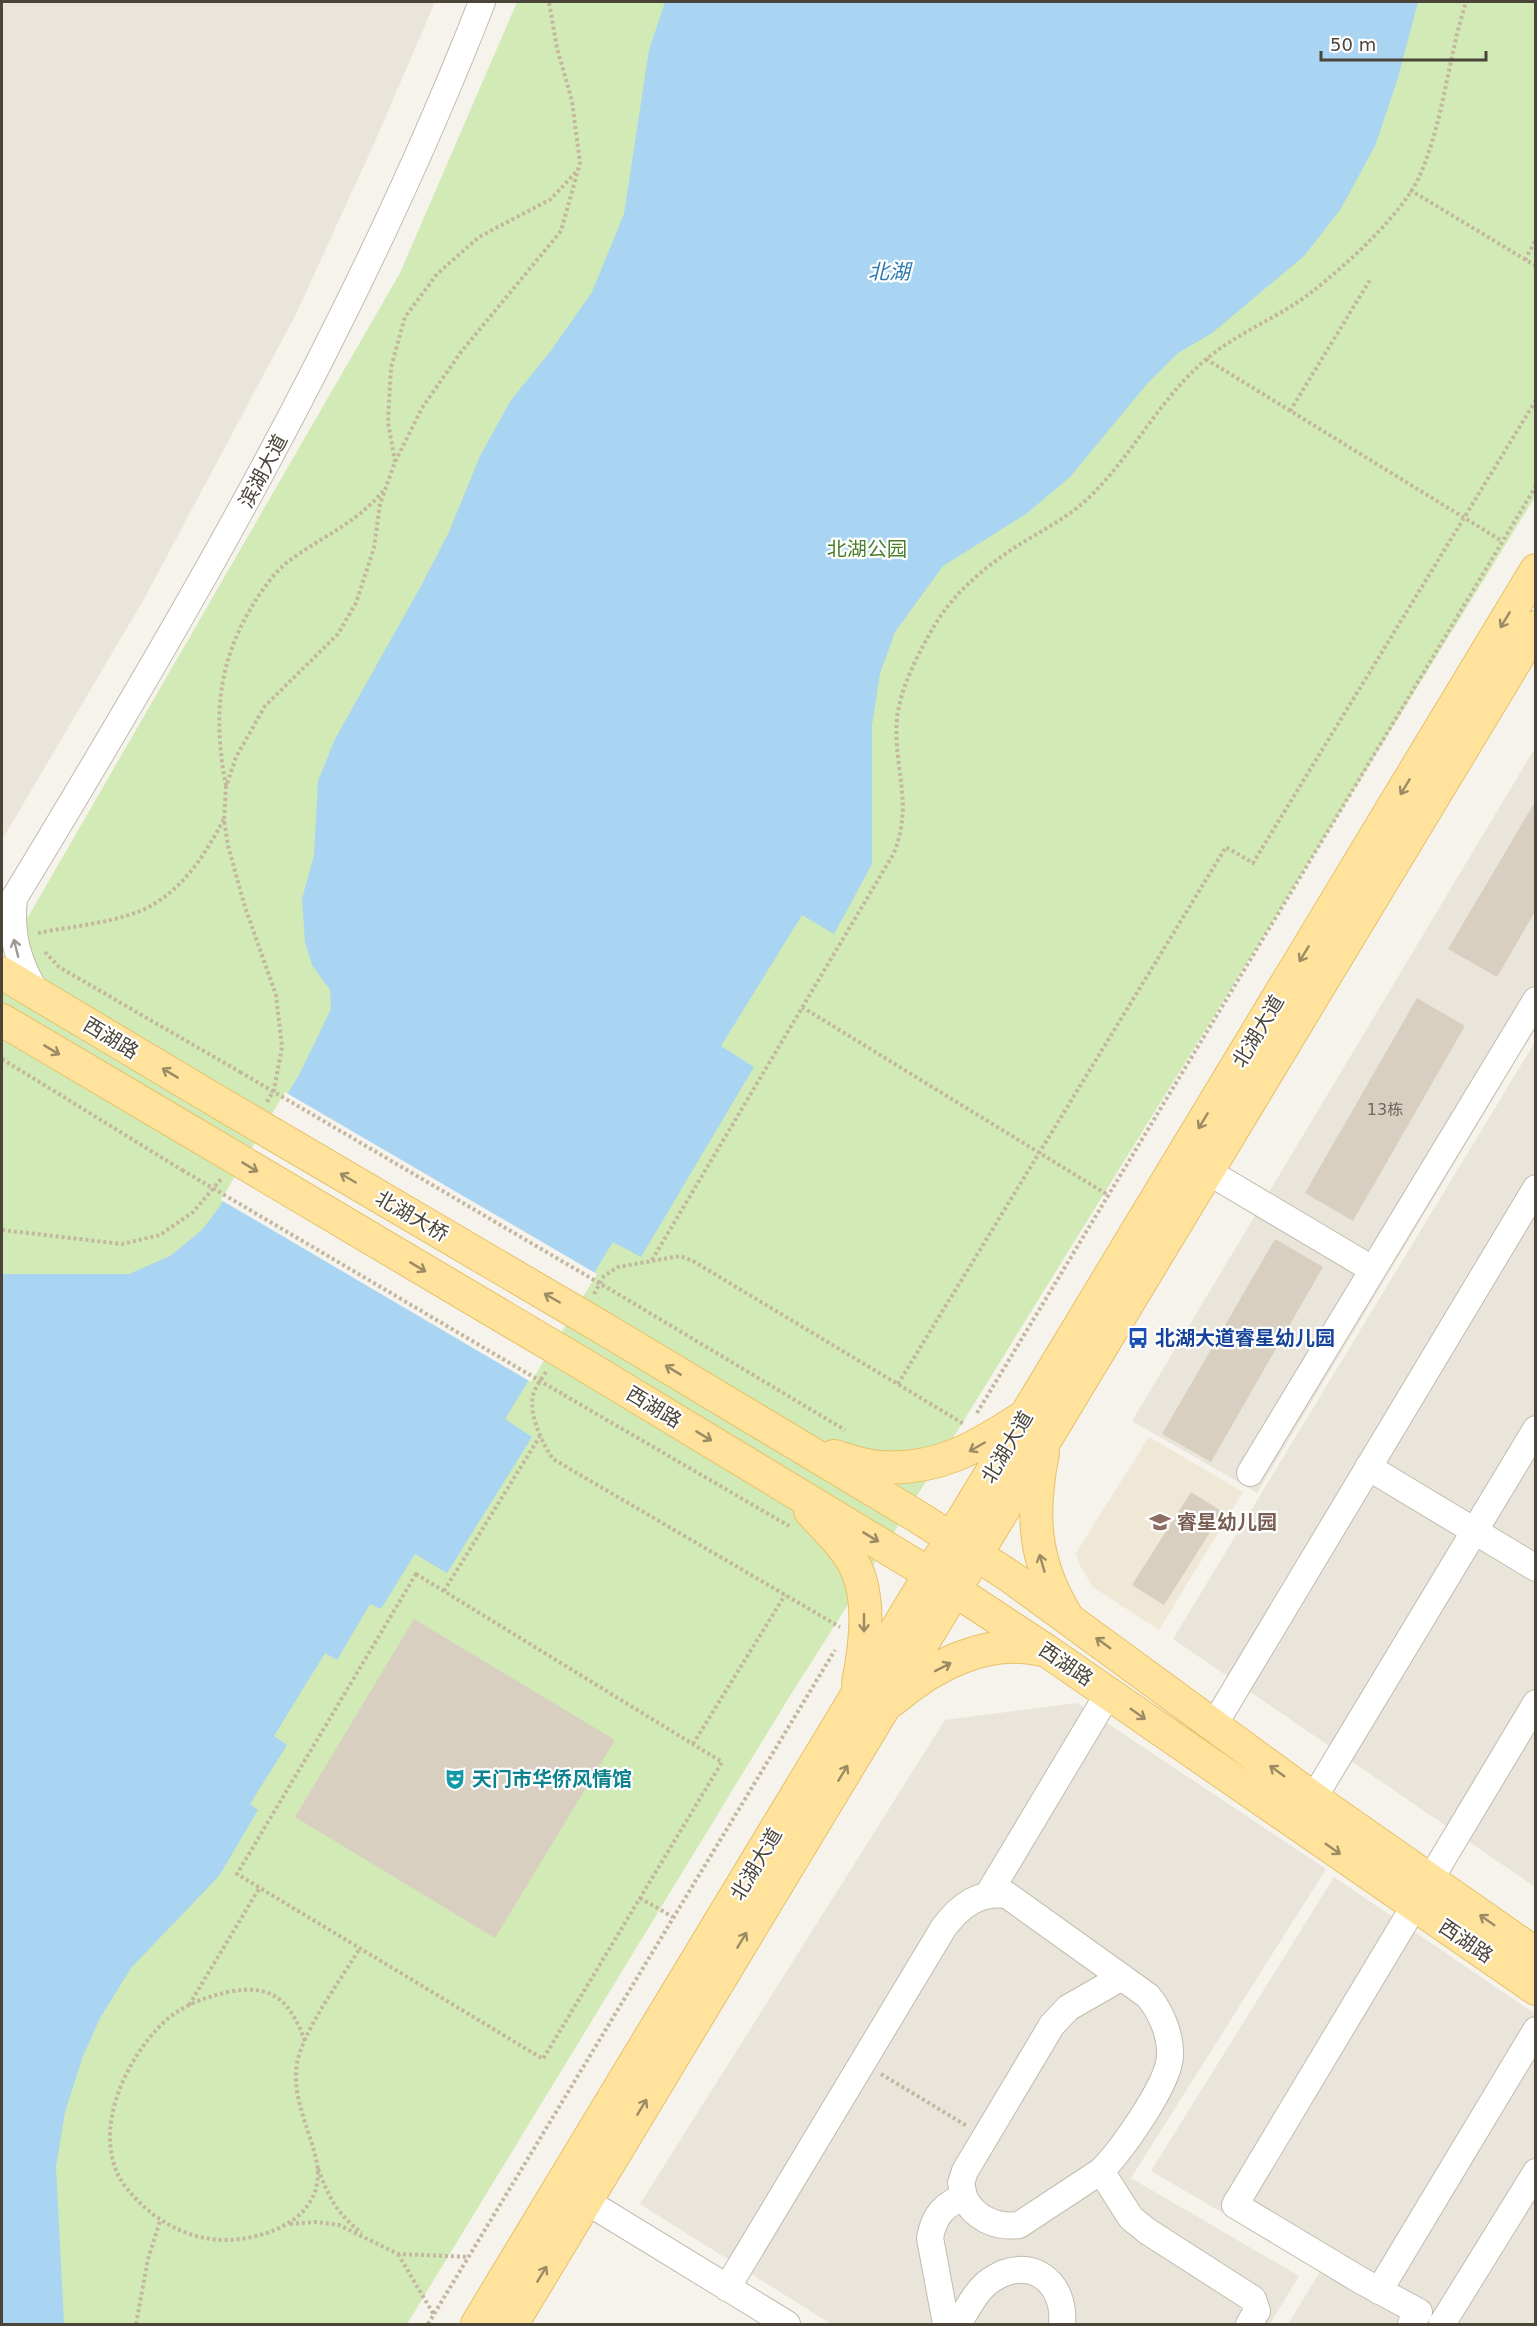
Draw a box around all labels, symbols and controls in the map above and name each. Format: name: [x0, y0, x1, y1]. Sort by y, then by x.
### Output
scale bar: [1321, 24, 1486, 62]
text: 50 m: [1330, 34, 1376, 55]
water label: 北湖: [868, 260, 913, 284]
street label: 滨湖大道: [234, 430, 292, 512]
park label: 北湖公园: [827, 537, 907, 561]
one-way arrow: [1499, 611, 1511, 628]
one-way arrow: [1398, 778, 1410, 795]
one-way arrow: [9, 939, 21, 958]
one-way arrow: [1298, 945, 1310, 962]
street label: 北湖大道: [1227, 991, 1289, 1071]
street label: 西湖路: [79, 1012, 143, 1064]
one-way arrow: [43, 1044, 60, 1056]
one-way arrow: [162, 1067, 179, 1079]
house number: 13栋: [1367, 1100, 1403, 1119]
one-way arrow: [1197, 1112, 1209, 1129]
one-way arrow: [241, 1162, 258, 1174]
one-way arrow: [340, 1172, 357, 1184]
street label: 北湖大桥: [371, 1186, 453, 1246]
one-way arrow: [409, 1261, 426, 1273]
one-way arrow: [544, 1292, 561, 1304]
bus stop icon: 北湖大道睿星幼儿园: [1126, 1326, 1150, 1350]
place label: 北湖大道睿星幼儿园: [1155, 1326, 1335, 1350]
one-way arrow: [665, 1363, 682, 1375]
street label: 西湖路: [622, 1381, 686, 1433]
street label: 北湖大道: [976, 1407, 1038, 1487]
one-way arrow: [695, 1430, 712, 1442]
one-way arrow: [969, 1441, 986, 1453]
school or university icon: 睿星幼儿园: [1148, 1510, 1172, 1534]
place label: 睿星幼儿园: [1177, 1510, 1277, 1534]
one-way arrow: [862, 1531, 879, 1543]
one-way arrow: [1036, 1554, 1047, 1573]
one-way arrow: [858, 1612, 870, 1632]
street label: 西湖路: [1034, 1637, 1098, 1691]
one-way arrow: [1096, 1637, 1112, 1649]
one-way arrow: [934, 1660, 952, 1672]
one-way arrow: [1129, 1708, 1146, 1720]
one-way arrow: [837, 1765, 849, 1782]
one-way arrow: [1270, 1765, 1286, 1777]
theatre icon: 天门市华侨风情馆: [443, 1767, 467, 1791]
place label: 天门市华侨风情馆: [472, 1767, 632, 1791]
street label: 北湖大道: [725, 1824, 787, 1904]
one-way arrow: [1324, 1843, 1341, 1855]
street label: 西湖路: [1434, 1914, 1498, 1968]
one-way arrow: [1480, 1914, 1496, 1926]
one-way arrow: [736, 1932, 748, 1949]
one-way arrow: [636, 2099, 648, 2116]
one-way arrow: [536, 2266, 548, 2283]

